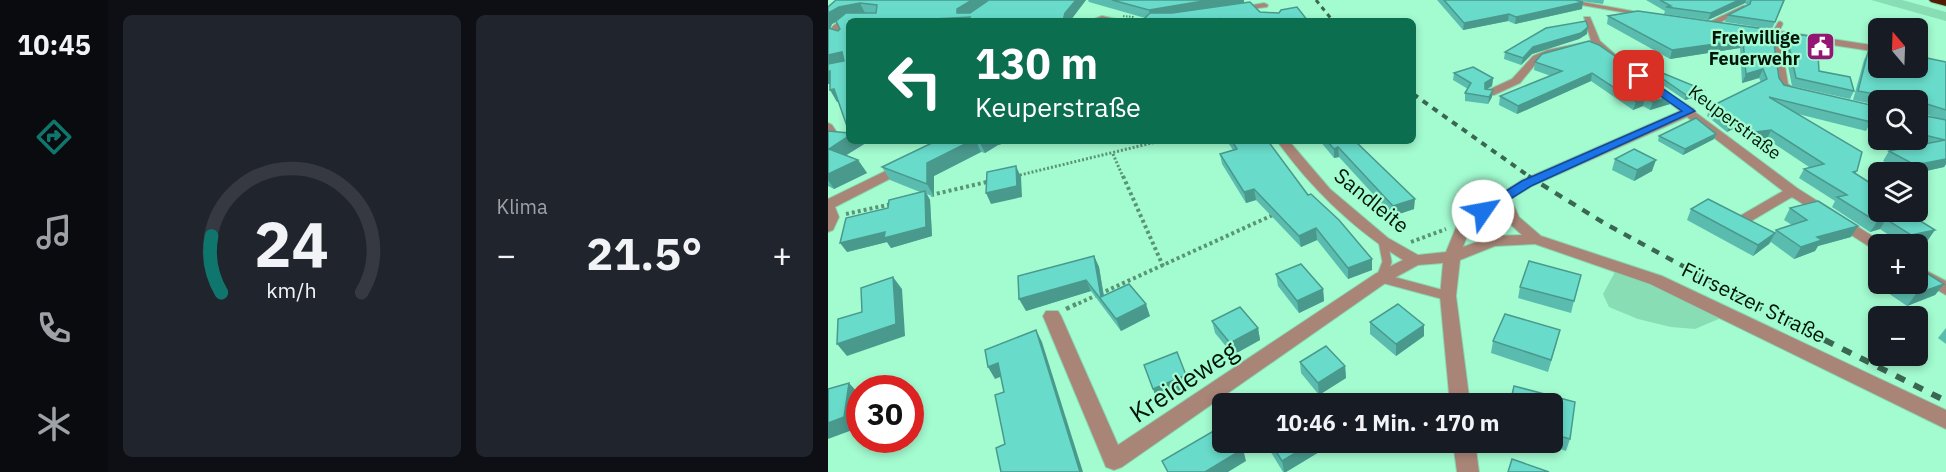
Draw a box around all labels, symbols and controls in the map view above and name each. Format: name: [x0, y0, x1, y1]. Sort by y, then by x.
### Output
north arrow: [1868, 18, 1928, 78]
map controls: [1868, 18, 1928, 366]
place label: Freiwillige Feuerwehr: [1709, 26, 1800, 70]
text: 10:45: [17, 27, 91, 62]
public building icon: Freiwillige Feuerwehr: [1805, 31, 1837, 63]
text: 130 m: [975, 36, 1098, 91]
icon: left: [876, 42, 954, 120]
pin: [1613, 50, 1664, 101]
icon: arrive: [1622, 59, 1655, 92]
street label: Keuperstraße: [1684, 80, 1786, 165]
text: Keuperstraße: [975, 89, 1141, 124]
button: search: [1868, 90, 1928, 150]
icon: directions: [33, 116, 75, 158]
street label: Sandleite: [1329, 161, 1415, 239]
button: layers: [1868, 162, 1928, 222]
position arrow: [1451, 179, 1515, 243]
text: Klima: [497, 193, 548, 220]
text: 24: [254, 203, 329, 284]
icon: music: [33, 211, 75, 253]
text: 21.5°: [586, 224, 702, 282]
text: −: [497, 233, 516, 276]
text: +: [772, 233, 792, 276]
button: +: [1868, 234, 1928, 294]
street label: Fürsetzer Straße: [1677, 255, 1831, 349]
text: km/h: [267, 276, 317, 304]
button: −: [1868, 306, 1928, 366]
icon: phone: [33, 307, 75, 349]
street label: Kreideweg: [1122, 332, 1244, 430]
speed limit sign: 30: [846, 375, 924, 453]
icon: climate: [33, 403, 75, 445]
text: 10:46 · 1 Min. · 170 m: [1276, 408, 1499, 437]

